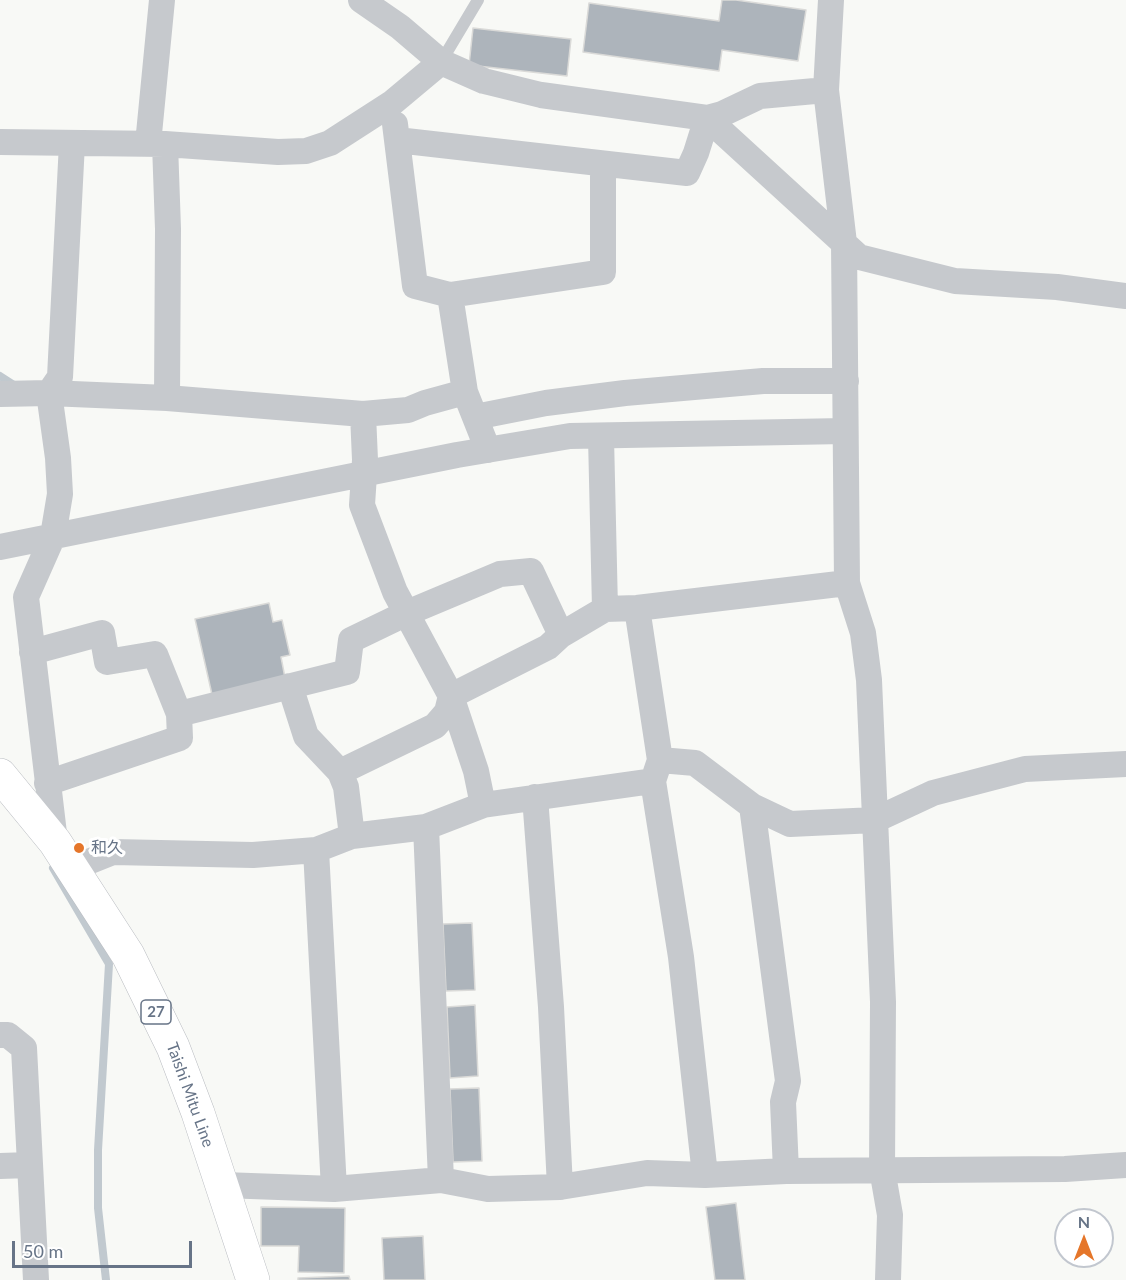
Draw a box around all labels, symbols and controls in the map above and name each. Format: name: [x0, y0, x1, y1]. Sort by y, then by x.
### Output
place label: 和久: [91, 838, 123, 858]
marker: 和久: [72, 841, 86, 855]
road number: 27: [141, 1000, 171, 1024]
street label: Taishi Mitu Line: [162, 1040, 218, 1150]
north arrow: [1054, 1208, 1114, 1268]
text: N: [1078, 1212, 1090, 1231]
scale bar: [15, 1229, 195, 1267]
text: 50 m: [23, 1240, 63, 1262]

